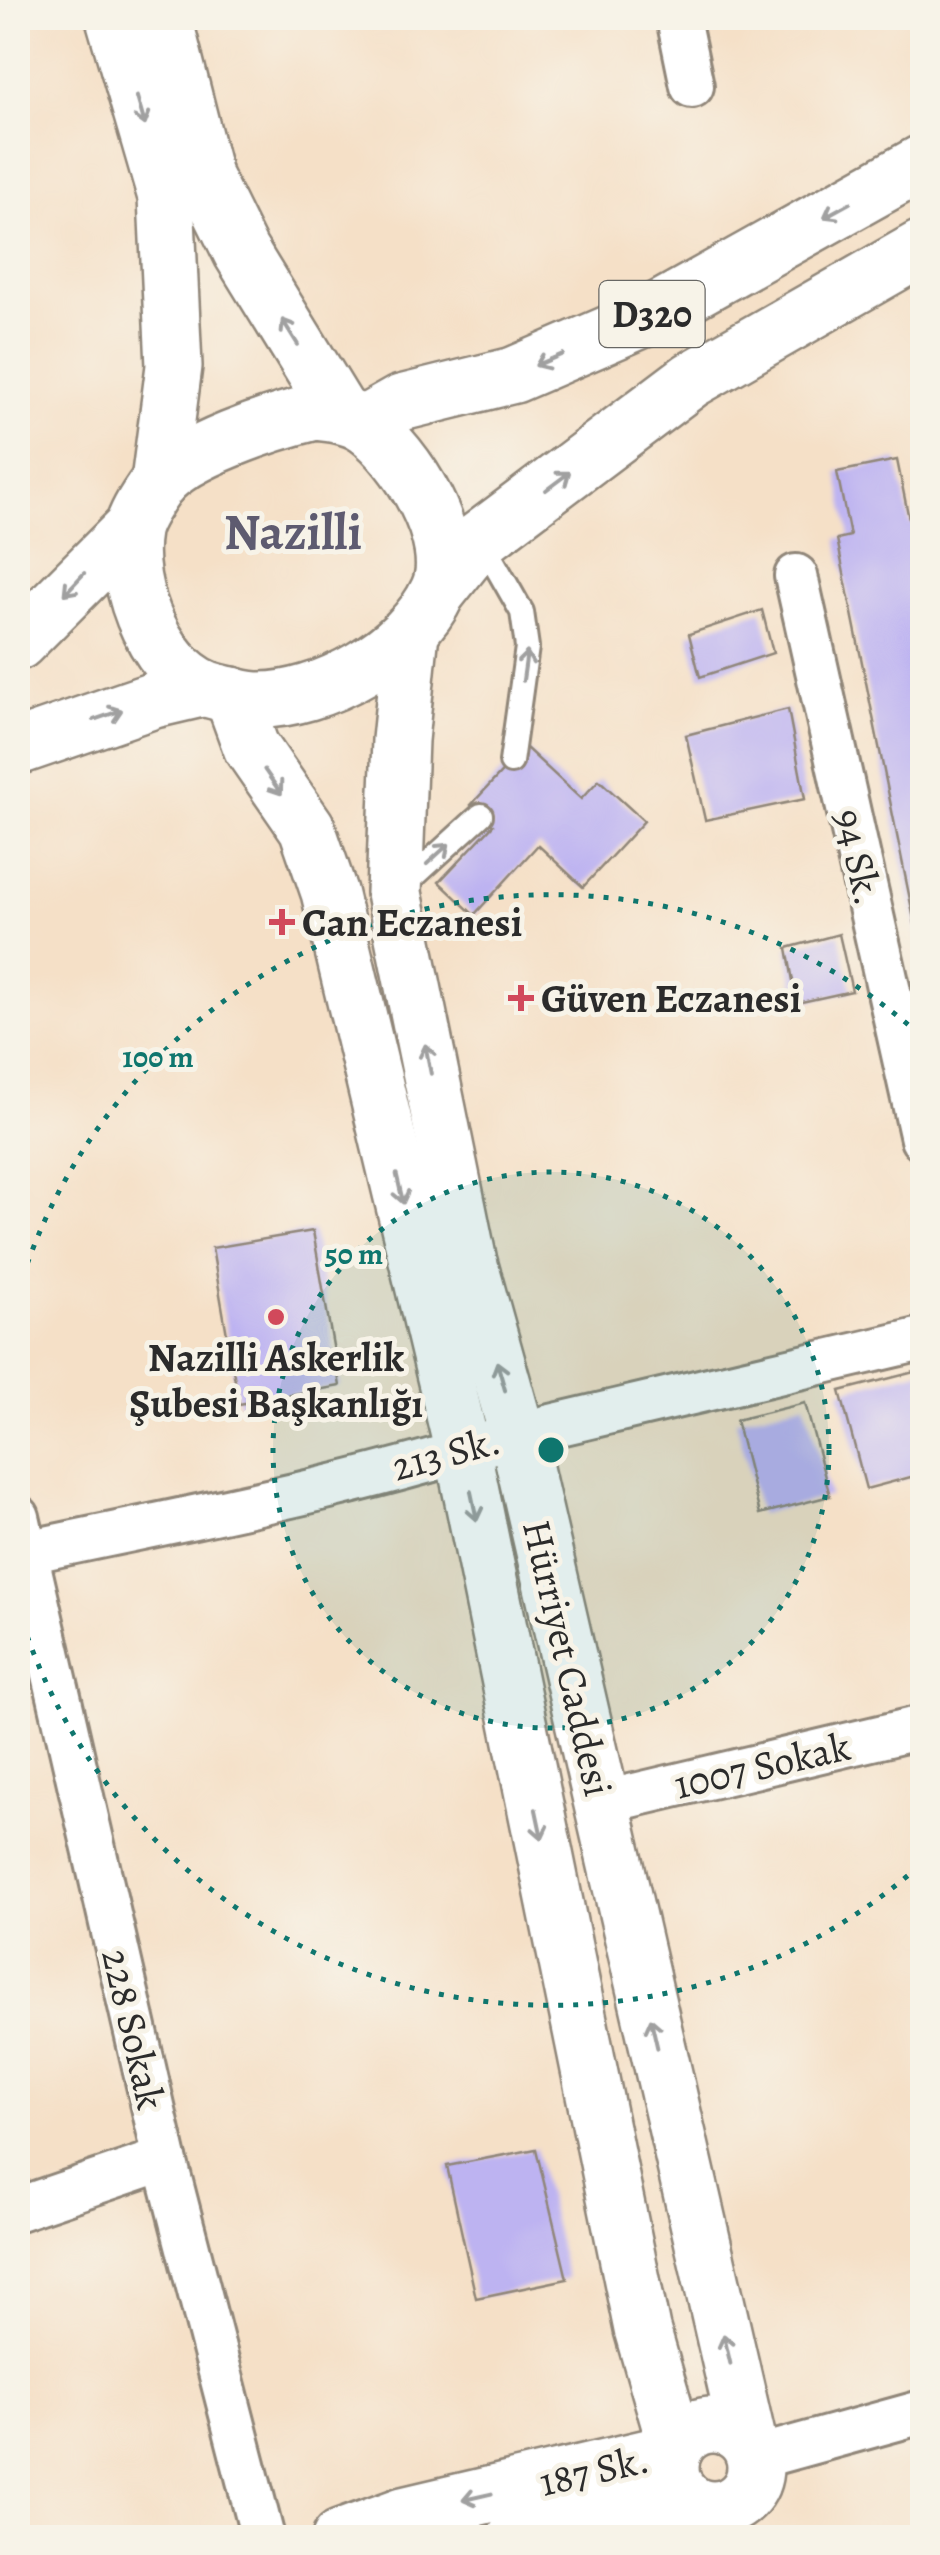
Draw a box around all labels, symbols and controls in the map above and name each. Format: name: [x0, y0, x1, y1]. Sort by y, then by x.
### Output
one-way arrow: [133, 95, 151, 126]
one-way arrow: [823, 201, 853, 221]
road number: D320: [600, 281, 704, 347]
one-way arrow: [280, 318, 301, 346]
one-way arrow: [534, 352, 565, 370]
one-way arrow: [544, 470, 571, 491]
district label: Nazilli: [224, 498, 362, 566]
one-way arrow: [62, 572, 86, 596]
one-way arrow: [516, 650, 534, 682]
one-way arrow: [92, 705, 124, 723]
one-way arrow: [262, 768, 283, 796]
street label: 94 Sk.: [821, 804, 896, 911]
one-way arrow: [425, 843, 450, 866]
place label: Can Eczanesi: [302, 895, 522, 950]
marker: Can Eczanesi: [271, 911, 293, 933]
place label: Güven Eczanesi: [541, 971, 801, 1026]
marker: Güven Eczanesi: [510, 987, 532, 1009]
text: 100 m: [122, 1037, 194, 1077]
one-way arrow: [417, 1044, 436, 1076]
one-way arrow: [392, 1172, 410, 1204]
text: 50 m: [325, 1234, 383, 1274]
marker: Nazilli Askerlik Şubesi Başkanlığı: [265, 1306, 287, 1328]
place label: Nazilli Askerlik Şubesi Başkanlığı: [129, 1330, 423, 1431]
one-way arrow: [490, 1360, 509, 1392]
street label: 213 Sk.: [386, 1413, 506, 1494]
centre of rings: [533, 1432, 569, 1468]
one-way arrow: [465, 1489, 484, 1521]
street label: Hürriyet Caddesi: [509, 1515, 626, 1802]
street label: 1007 Sokak: [669, 1719, 856, 1812]
one-way arrow: [530, 1807, 549, 1839]
street label: 228 Sokak: [88, 1943, 179, 2115]
one-way arrow: [644, 2018, 662, 2050]
one-way arrow: [717, 2334, 735, 2366]
street label: 187 Sk.: [534, 2431, 654, 2510]
one-way arrow: [462, 2489, 494, 2507]

